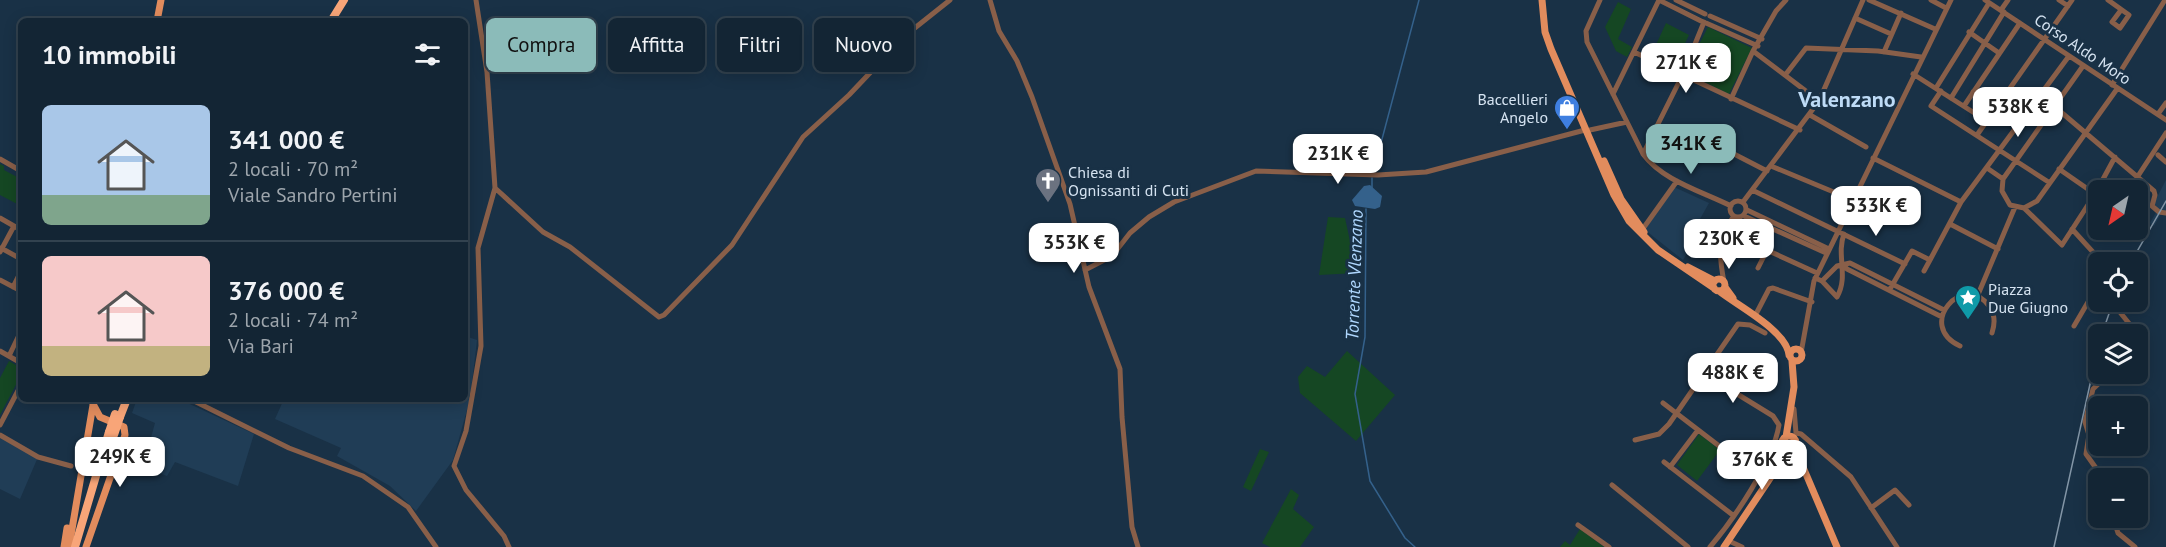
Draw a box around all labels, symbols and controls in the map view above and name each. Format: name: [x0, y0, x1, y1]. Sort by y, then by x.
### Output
street label: Corso Aldo Moro: [2031, 9, 2135, 89]
chip: Compra: [486, 18, 596, 72]
chip: Affitta: [608, 18, 705, 72]
chip: Filtri: [717, 18, 802, 72]
chip: Nuovo: [814, 18, 914, 72]
text: 10 immobili: [42, 38, 176, 71]
icon: filters: [411, 38, 444, 71]
pin: 271K €: [1637, 43, 1735, 94]
text: 271K €: [1655, 49, 1717, 75]
district label: Valenzano: [1797, 85, 1896, 113]
pin: 538K €: [1969, 87, 2067, 138]
place label: Baccellieri Angelo: [1477, 89, 1548, 127]
shop icon: Baccellieri Angelo: [1552, 93, 1582, 131]
text: 538K €: [1987, 93, 2049, 119]
text: 341 000 €: [228, 123, 344, 156]
pin: 341K €: [1642, 124, 1740, 175]
icon: home: [90, 129, 162, 201]
text: 341K €: [1660, 130, 1722, 156]
pin: 231K €: [1289, 134, 1387, 185]
text: 231K €: [1307, 140, 1369, 166]
text: 2 locali · 70 m²: [228, 156, 358, 182]
place label: Chiesa di Ognissanti di Cuti: [1068, 162, 1189, 200]
church icon: Chiesa di Ognissanti di Cuti: [1033, 166, 1063, 204]
north arrow: [2088, 180, 2148, 240]
map controls: [2088, 180, 2148, 528]
text: Viale Sandro Pertini: [228, 182, 398, 208]
pin: 533K €: [1827, 186, 1925, 237]
text: 533K €: [1845, 192, 1907, 218]
water label: Torrente Vlenzano: [1340, 209, 1368, 341]
pin: 230K €: [1680, 219, 1778, 270]
pin: 353K €: [1025, 223, 1123, 274]
text: 230K €: [1698, 225, 1760, 251]
text: 353K €: [1043, 229, 1105, 255]
button: locate: [2088, 252, 2148, 312]
text: 376 000 €: [228, 274, 344, 307]
place label: Piazza Due Giugno: [1988, 279, 2068, 317]
icon: home: [90, 280, 162, 352]
place icon: Piazza Due Giugno: [1953, 283, 1983, 321]
text: 2 locali · 74 m²: [228, 307, 358, 333]
button: layers: [2088, 324, 2148, 384]
text: Via Bari: [228, 333, 294, 359]
pin: 488K €: [1684, 353, 1782, 404]
text: 488K €: [1702, 359, 1764, 385]
button: +: [2088, 396, 2148, 456]
pin: 249K €: [71, 437, 169, 488]
pin: 376K €: [1713, 440, 1811, 491]
text: 249K €: [89, 443, 151, 469]
text: 376K €: [1731, 446, 1793, 472]
button: −: [2088, 468, 2148, 528]

